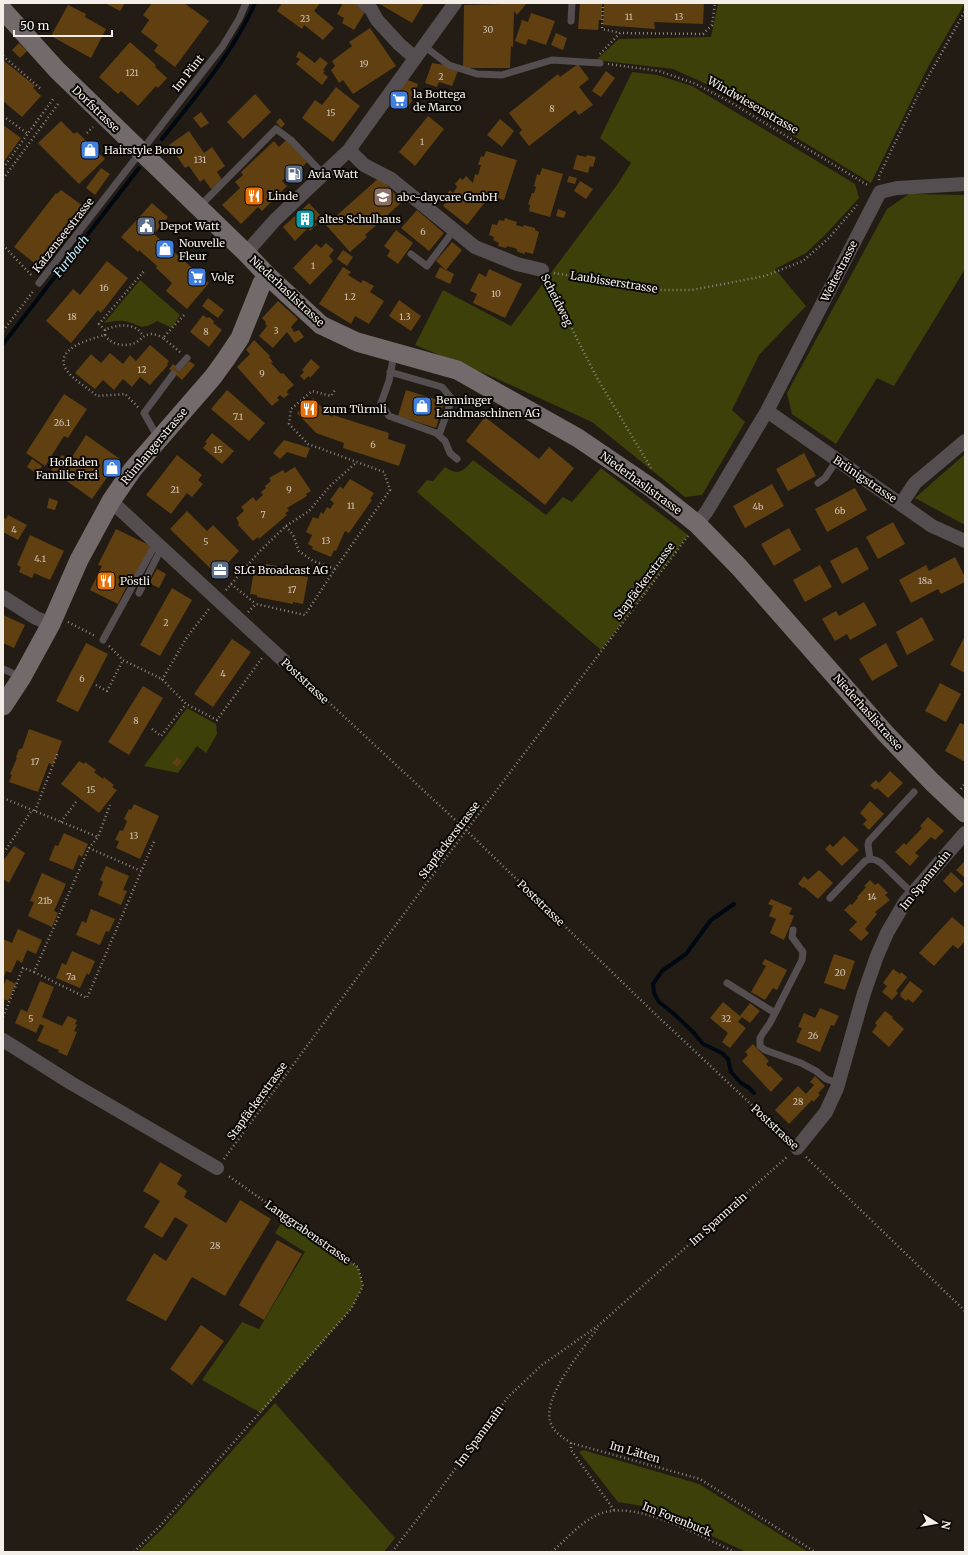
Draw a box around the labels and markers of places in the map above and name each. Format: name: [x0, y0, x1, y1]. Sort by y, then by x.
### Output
place label: la Bottega de Marco: [413, 87, 466, 114]
supermarket icon: la Bottega de Marco: [388, 89, 410, 111]
shop icon: Hairstyle Bono: [79, 139, 101, 161]
place label: Hairstyle Bono: [104, 143, 183, 157]
fuel station icon: Avia Watt: [283, 163, 305, 185]
place label: Avia Watt: [307, 167, 359, 181]
restaurant icon: Linde: [243, 185, 265, 207]
school or university icon: abc-daycare GmbH: [372, 186, 394, 208]
place label: Linde: [268, 189, 298, 203]
place label: abc-daycare GmbH: [397, 190, 498, 204]
building icon: altes Schulhaus: [294, 208, 316, 230]
place label: altes Schulhaus: [319, 212, 401, 226]
public building icon: Depot Watt: [135, 215, 157, 237]
place label: Depot Watt: [160, 219, 220, 233]
place label: Nouvelle Fleur: [179, 236, 225, 263]
shop icon: Nouvelle Fleur: [154, 238, 176, 260]
supermarket icon: Volg: [186, 266, 208, 288]
place label: Volg: [210, 270, 234, 284]
place label: Benninger Landmaschinen AG: [436, 393, 540, 420]
shop icon: Benninger Landmaschinen AG: [411, 395, 433, 417]
restaurant icon: zum Türmli: [298, 398, 320, 420]
place label: zum Türmli: [323, 402, 387, 416]
place label: Hofladen Familie Frei: [36, 455, 99, 482]
shop icon: Hofladen Familie Frei: [101, 457, 123, 479]
office icon: SLG Broadcast AG: [209, 559, 231, 581]
place label: SLG Broadcast AG: [234, 563, 328, 577]
restaurant icon: Pöstli: [95, 570, 117, 592]
place label: Pöstli: [120, 574, 150, 588]

